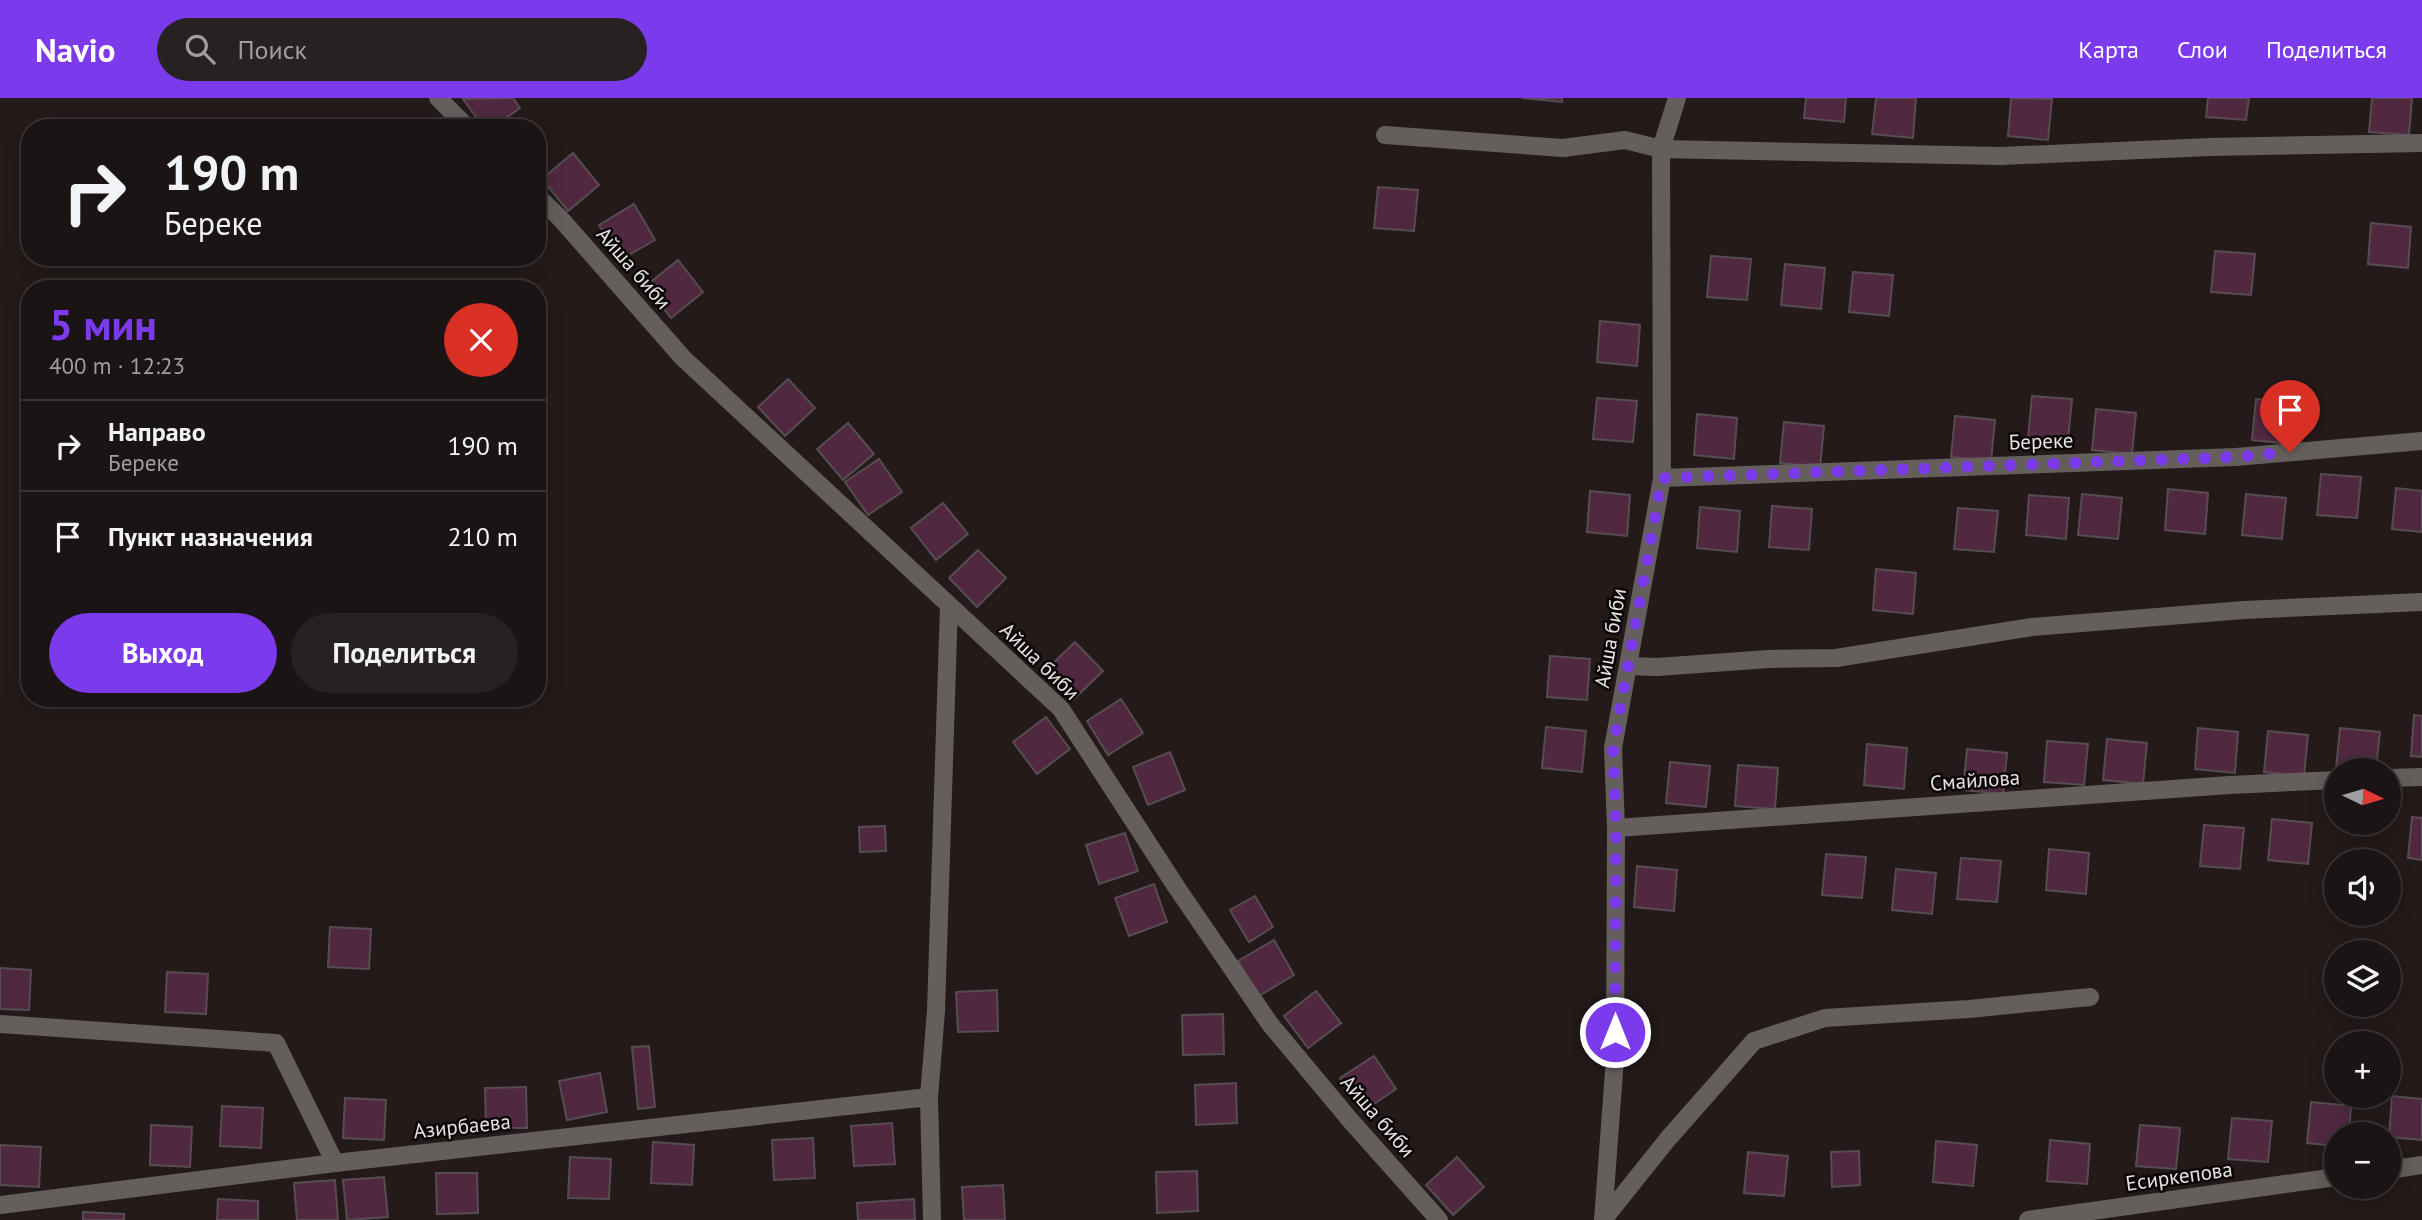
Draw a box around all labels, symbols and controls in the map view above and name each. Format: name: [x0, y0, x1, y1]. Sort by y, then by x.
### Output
search box: [157, 18, 647, 81]
text: Navio: [35, 28, 115, 71]
icon: search: [181, 30, 219, 68]
text: Поиск: [237, 33, 307, 66]
text: Карта: [2078, 34, 2139, 65]
text: Слои: [2177, 34, 2228, 65]
text: Поделиться: [2266, 34, 2387, 65]
text: 190 m: [164, 140, 299, 204]
icon: right: [49, 147, 140, 238]
text: Береке: [164, 202, 263, 244]
street label: Айша биби: [591, 221, 677, 315]
text: 5 мин: [49, 297, 157, 352]
button: close: [444, 303, 518, 377]
text: 400 m · 12:23: [49, 351, 185, 380]
pin: [2260, 380, 2320, 452]
icon: arrive: [2271, 391, 2309, 429]
text: Направо: [108, 415, 206, 448]
street label: Береке: [2008, 426, 2074, 456]
icon: right: [49, 427, 87, 465]
text: 190 m: [447, 429, 518, 462]
text: Береке: [108, 448, 179, 477]
icon: arrive: [49, 518, 87, 556]
text: Пункт назначения: [108, 520, 313, 553]
text: 210 m: [447, 520, 518, 553]
street label: Айша биби: [1588, 586, 1632, 690]
button: Выход: [49, 613, 277, 693]
button: Поделиться: [291, 613, 518, 693]
street label: Айша биби: [994, 616, 1086, 706]
north arrow: [2324, 758, 2401, 835]
map controls: [2324, 758, 2401, 1199]
street label: Смайлова: [1929, 763, 2021, 797]
button: sound: [2324, 849, 2401, 926]
button: layers: [2324, 940, 2401, 1017]
position arrow: [1578, 995, 1652, 1069]
button: +: [2324, 1031, 2401, 1108]
street label: Айша биби: [1335, 1069, 1421, 1163]
street label: Азирбаева: [412, 1107, 512, 1145]
button: −: [2324, 1122, 2401, 1199]
street label: Есиркепова: [2124, 1155, 2234, 1197]

